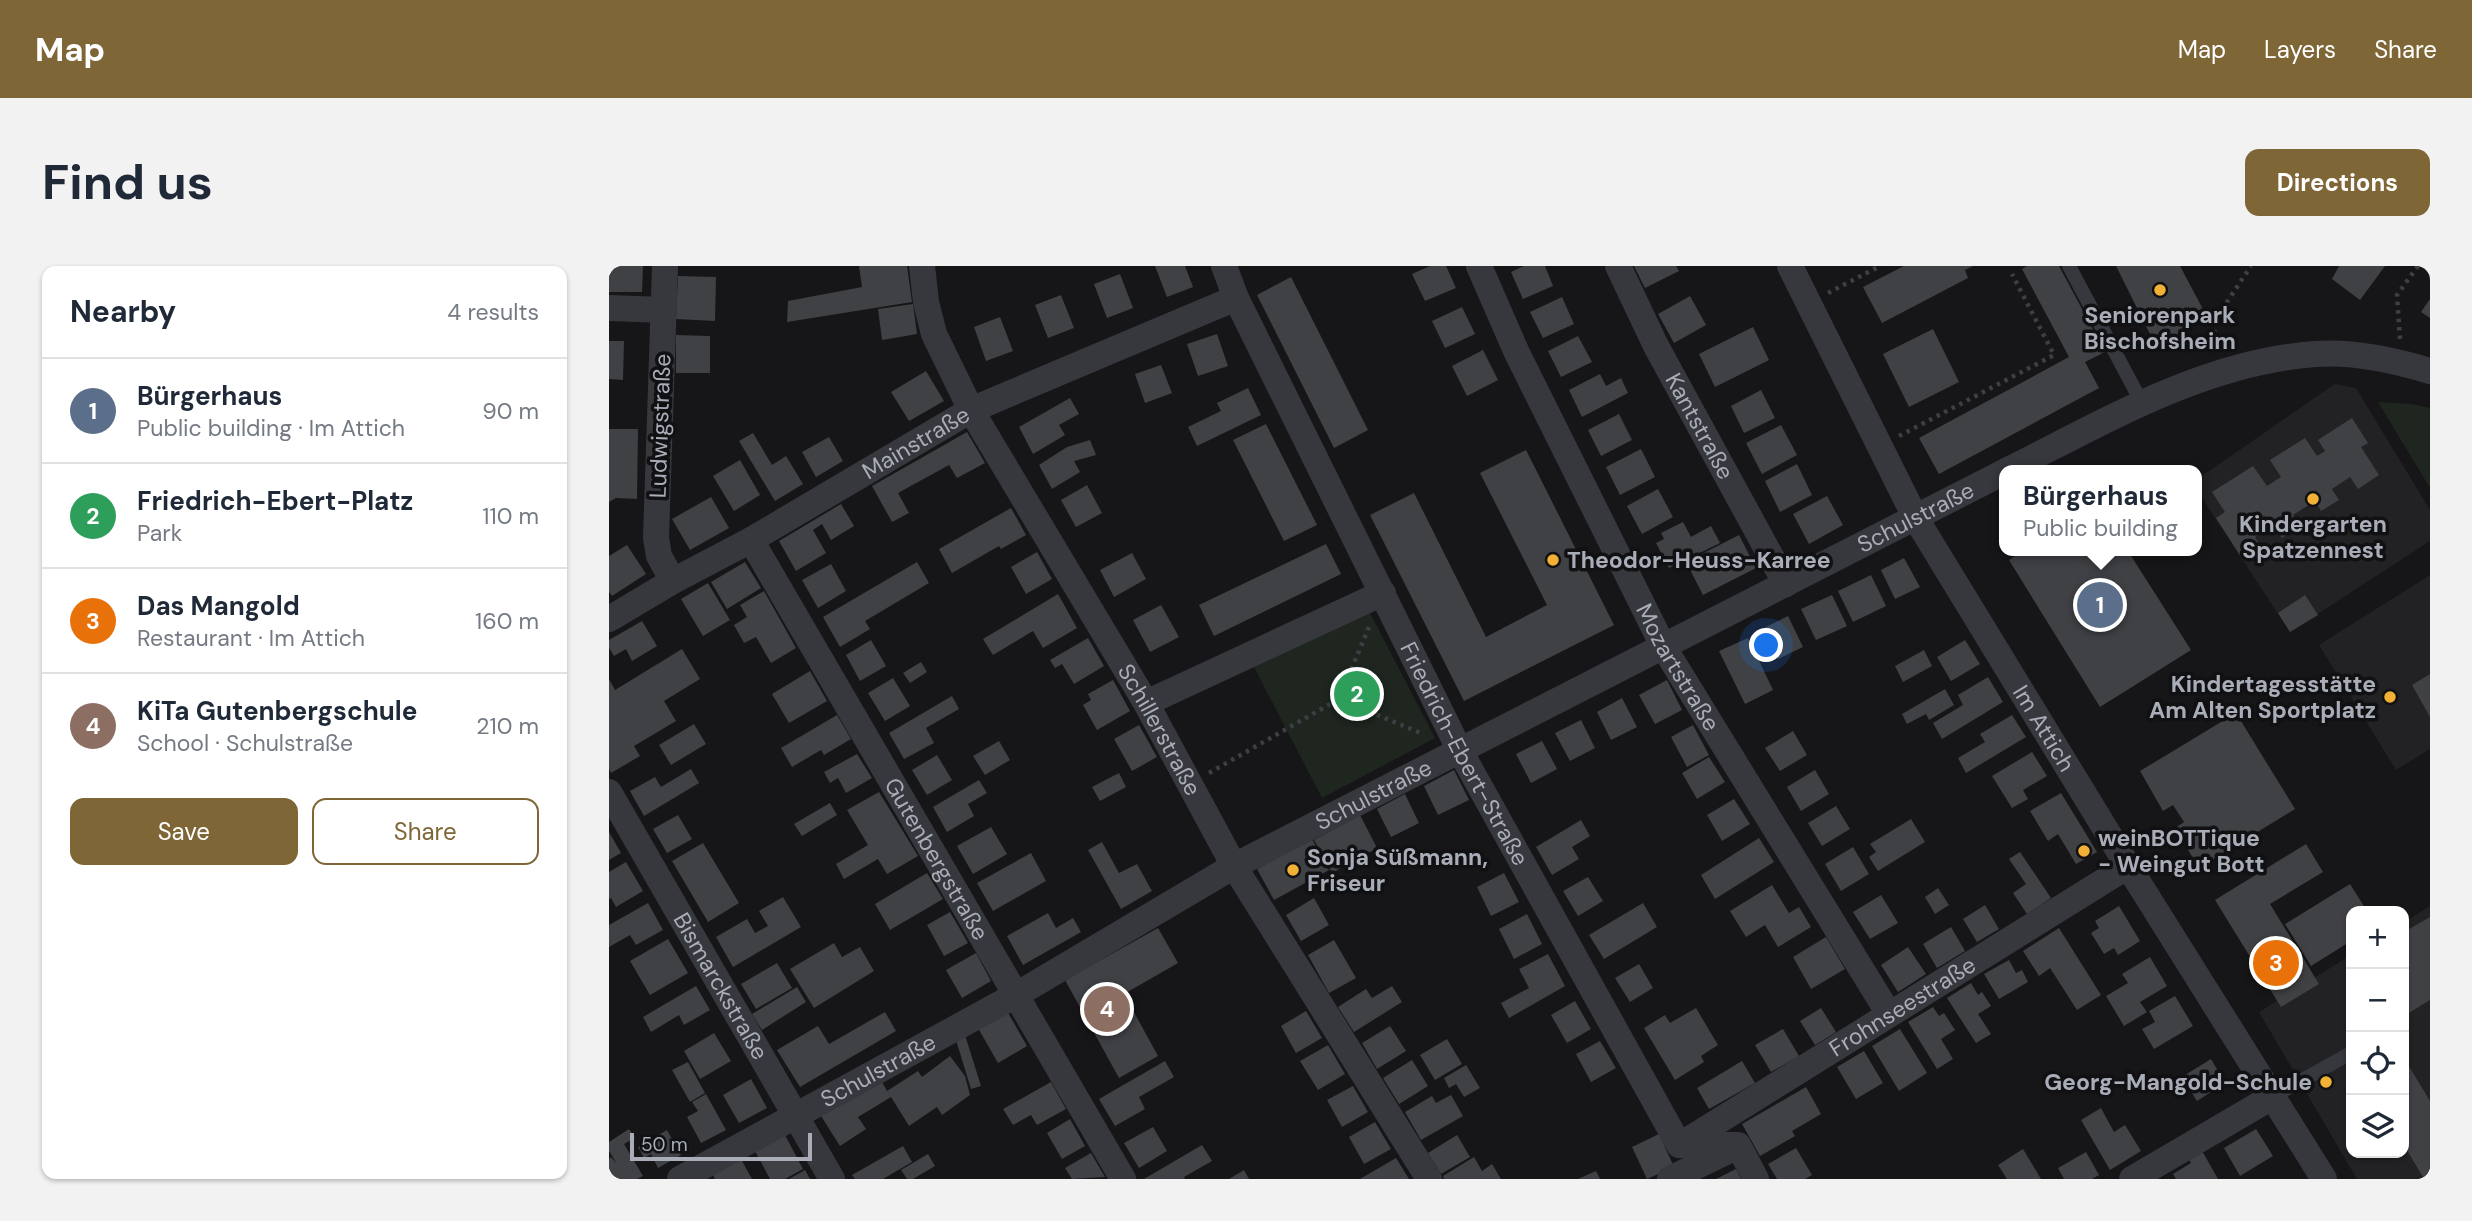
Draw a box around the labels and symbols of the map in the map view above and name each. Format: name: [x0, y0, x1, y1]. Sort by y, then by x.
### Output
marker: Seniorenpark Bischofsheim: [2152, 282, 2168, 298]
place label: Seniorenpark Bischofsheim: [2084, 300, 2236, 356]
street label: Ludwigstraße: [642, 353, 678, 499]
street label: Kantstraße: [1659, 368, 1741, 485]
street label: Mainstraße: [857, 399, 975, 486]
street label: Schulstraße: [1852, 475, 1979, 560]
marker: Kindergarten Spatzennest: [2305, 491, 2321, 507]
place label: Kindergarten Spatzennest: [2239, 509, 2387, 565]
place label: Theodor-Heuss-Karree: [1567, 545, 1831, 575]
marker: Theodor-Heuss-Karree: [1545, 552, 1561, 568]
pin: 1: [2077, 579, 2123, 631]
street label: Mozartstraße: [1629, 598, 1727, 737]
your location: [1749, 628, 1783, 662]
street label: Friedrich-Ebert-Straße: [1393, 637, 1536, 871]
street label: Schillerstraße: [1111, 658, 1208, 801]
pin: 2: [1334, 668, 1380, 720]
place label: Kindertagesstätte Am Alten Sportplatz: [2149, 669, 2376, 725]
street label: Im Attich: [2006, 679, 2082, 777]
marker: Kindertagesstätte Am Alten Sportplatz: [2382, 689, 2398, 705]
street label: Schulstraße: [1310, 752, 1437, 837]
street label: Gutenbergstraße: [878, 772, 996, 946]
place label: weinBOTTique - Weingut Bott: [2098, 823, 2265, 879]
place label: Sonja Süßmann, Friseur: [1307, 842, 1488, 898]
marker: weinBOTTique - Weingut Bott: [2076, 843, 2092, 859]
marker: Sonja Süßmann, Friseur: [1285, 862, 1301, 878]
street label: Bismarckstraße: [667, 907, 775, 1065]
pin: 3: [2253, 937, 2299, 989]
street label: Frohnseestraße: [1823, 950, 1981, 1063]
pin: 4: [1084, 983, 1130, 1035]
street label: Schulstraße: [815, 1027, 941, 1114]
place label: Georg-Mangold-Schule: [2044, 1067, 2312, 1097]
marker: Georg-Mangold-Schule: [2318, 1074, 2334, 1090]
scale bar: [630, 1130, 812, 1162]

